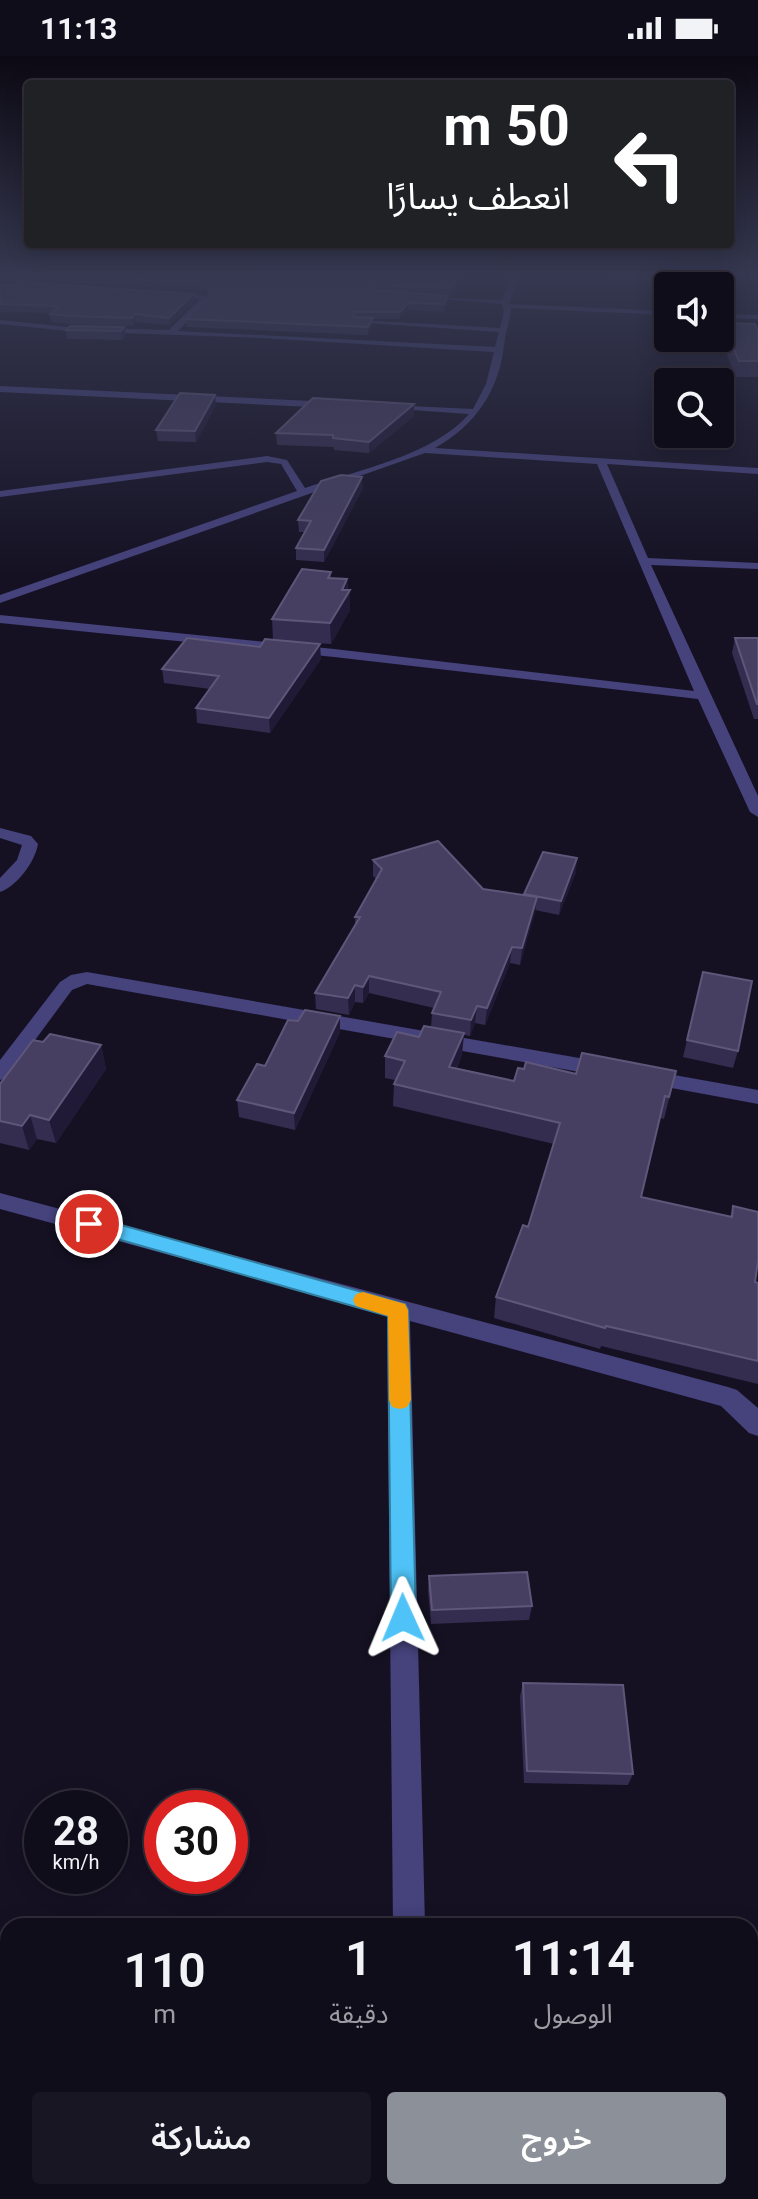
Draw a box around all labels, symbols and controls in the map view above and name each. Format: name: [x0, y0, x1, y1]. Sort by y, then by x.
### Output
text: 11:13: [40, 11, 117, 46]
text: 50 m: [443, 93, 570, 159]
icon: left: [598, 112, 702, 216]
text: انعطف يسارًا: [386, 176, 570, 218]
map controls: [654, 272, 734, 448]
button: sound: [654, 272, 734, 352]
button: search: [654, 368, 734, 448]
pin: [55, 1190, 123, 1258]
icon: arrive: [67, 1202, 111, 1246]
position arrow: [361, 1576, 445, 1660]
speed limit sign: 30: [144, 1790, 248, 1894]
text: 28: [53, 1808, 99, 1855]
text: km/h: [53, 1850, 99, 1874]
text: 1: [345, 1930, 372, 1987]
text: 11:14: [512, 1930, 635, 1987]
text: 110: [123, 1942, 206, 1999]
text: m: [153, 1999, 176, 2029]
text: دقيقة: [329, 1999, 388, 2029]
text: الوصول: [534, 1999, 613, 2029]
button: مشاركة: [32, 2092, 371, 2184]
button: خروج: [387, 2092, 726, 2184]

